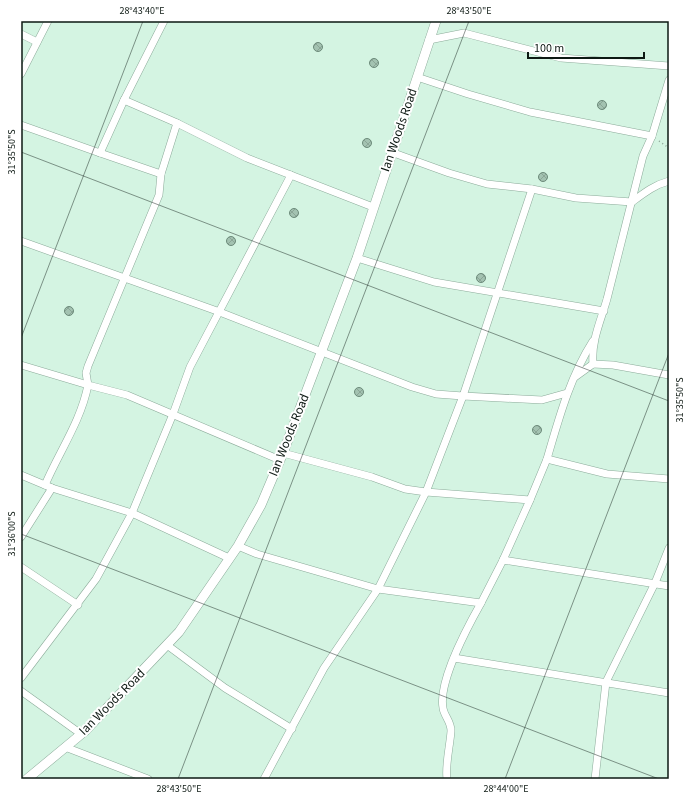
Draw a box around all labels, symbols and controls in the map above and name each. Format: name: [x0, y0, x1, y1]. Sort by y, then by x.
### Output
text: 28°43'40"E: [119, 4, 165, 18]
text: 28°43'50"E: [446, 4, 492, 18]
scale bar: [528, 34, 644, 60]
text: 100 m: [534, 40, 564, 57]
street label: Ian Woods Road: [376, 86, 422, 174]
text: 31°35'50"S: [5, 129, 19, 175]
text: 31°35'50"S: [673, 377, 687, 423]
street label: Ian Woods Road: [264, 391, 314, 479]
text: 31°36'00"S: [5, 511, 19, 557]
street label: Ian Woods Road: [75, 665, 149, 739]
text: 28°43'50"E: [156, 782, 202, 796]
text: 28°44'00"E: [483, 782, 529, 796]

